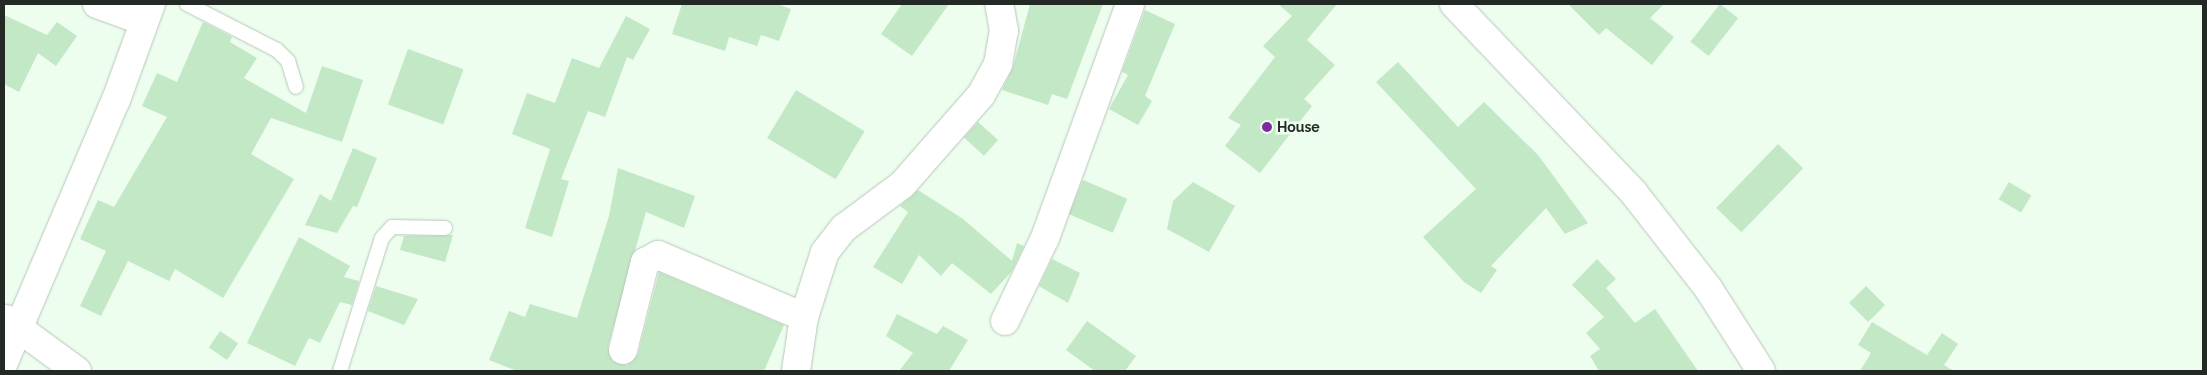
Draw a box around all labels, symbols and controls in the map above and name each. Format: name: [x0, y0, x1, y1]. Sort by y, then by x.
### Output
place label: House: [1277, 119, 1320, 135]
marker: House: [1261, 121, 1273, 133]

